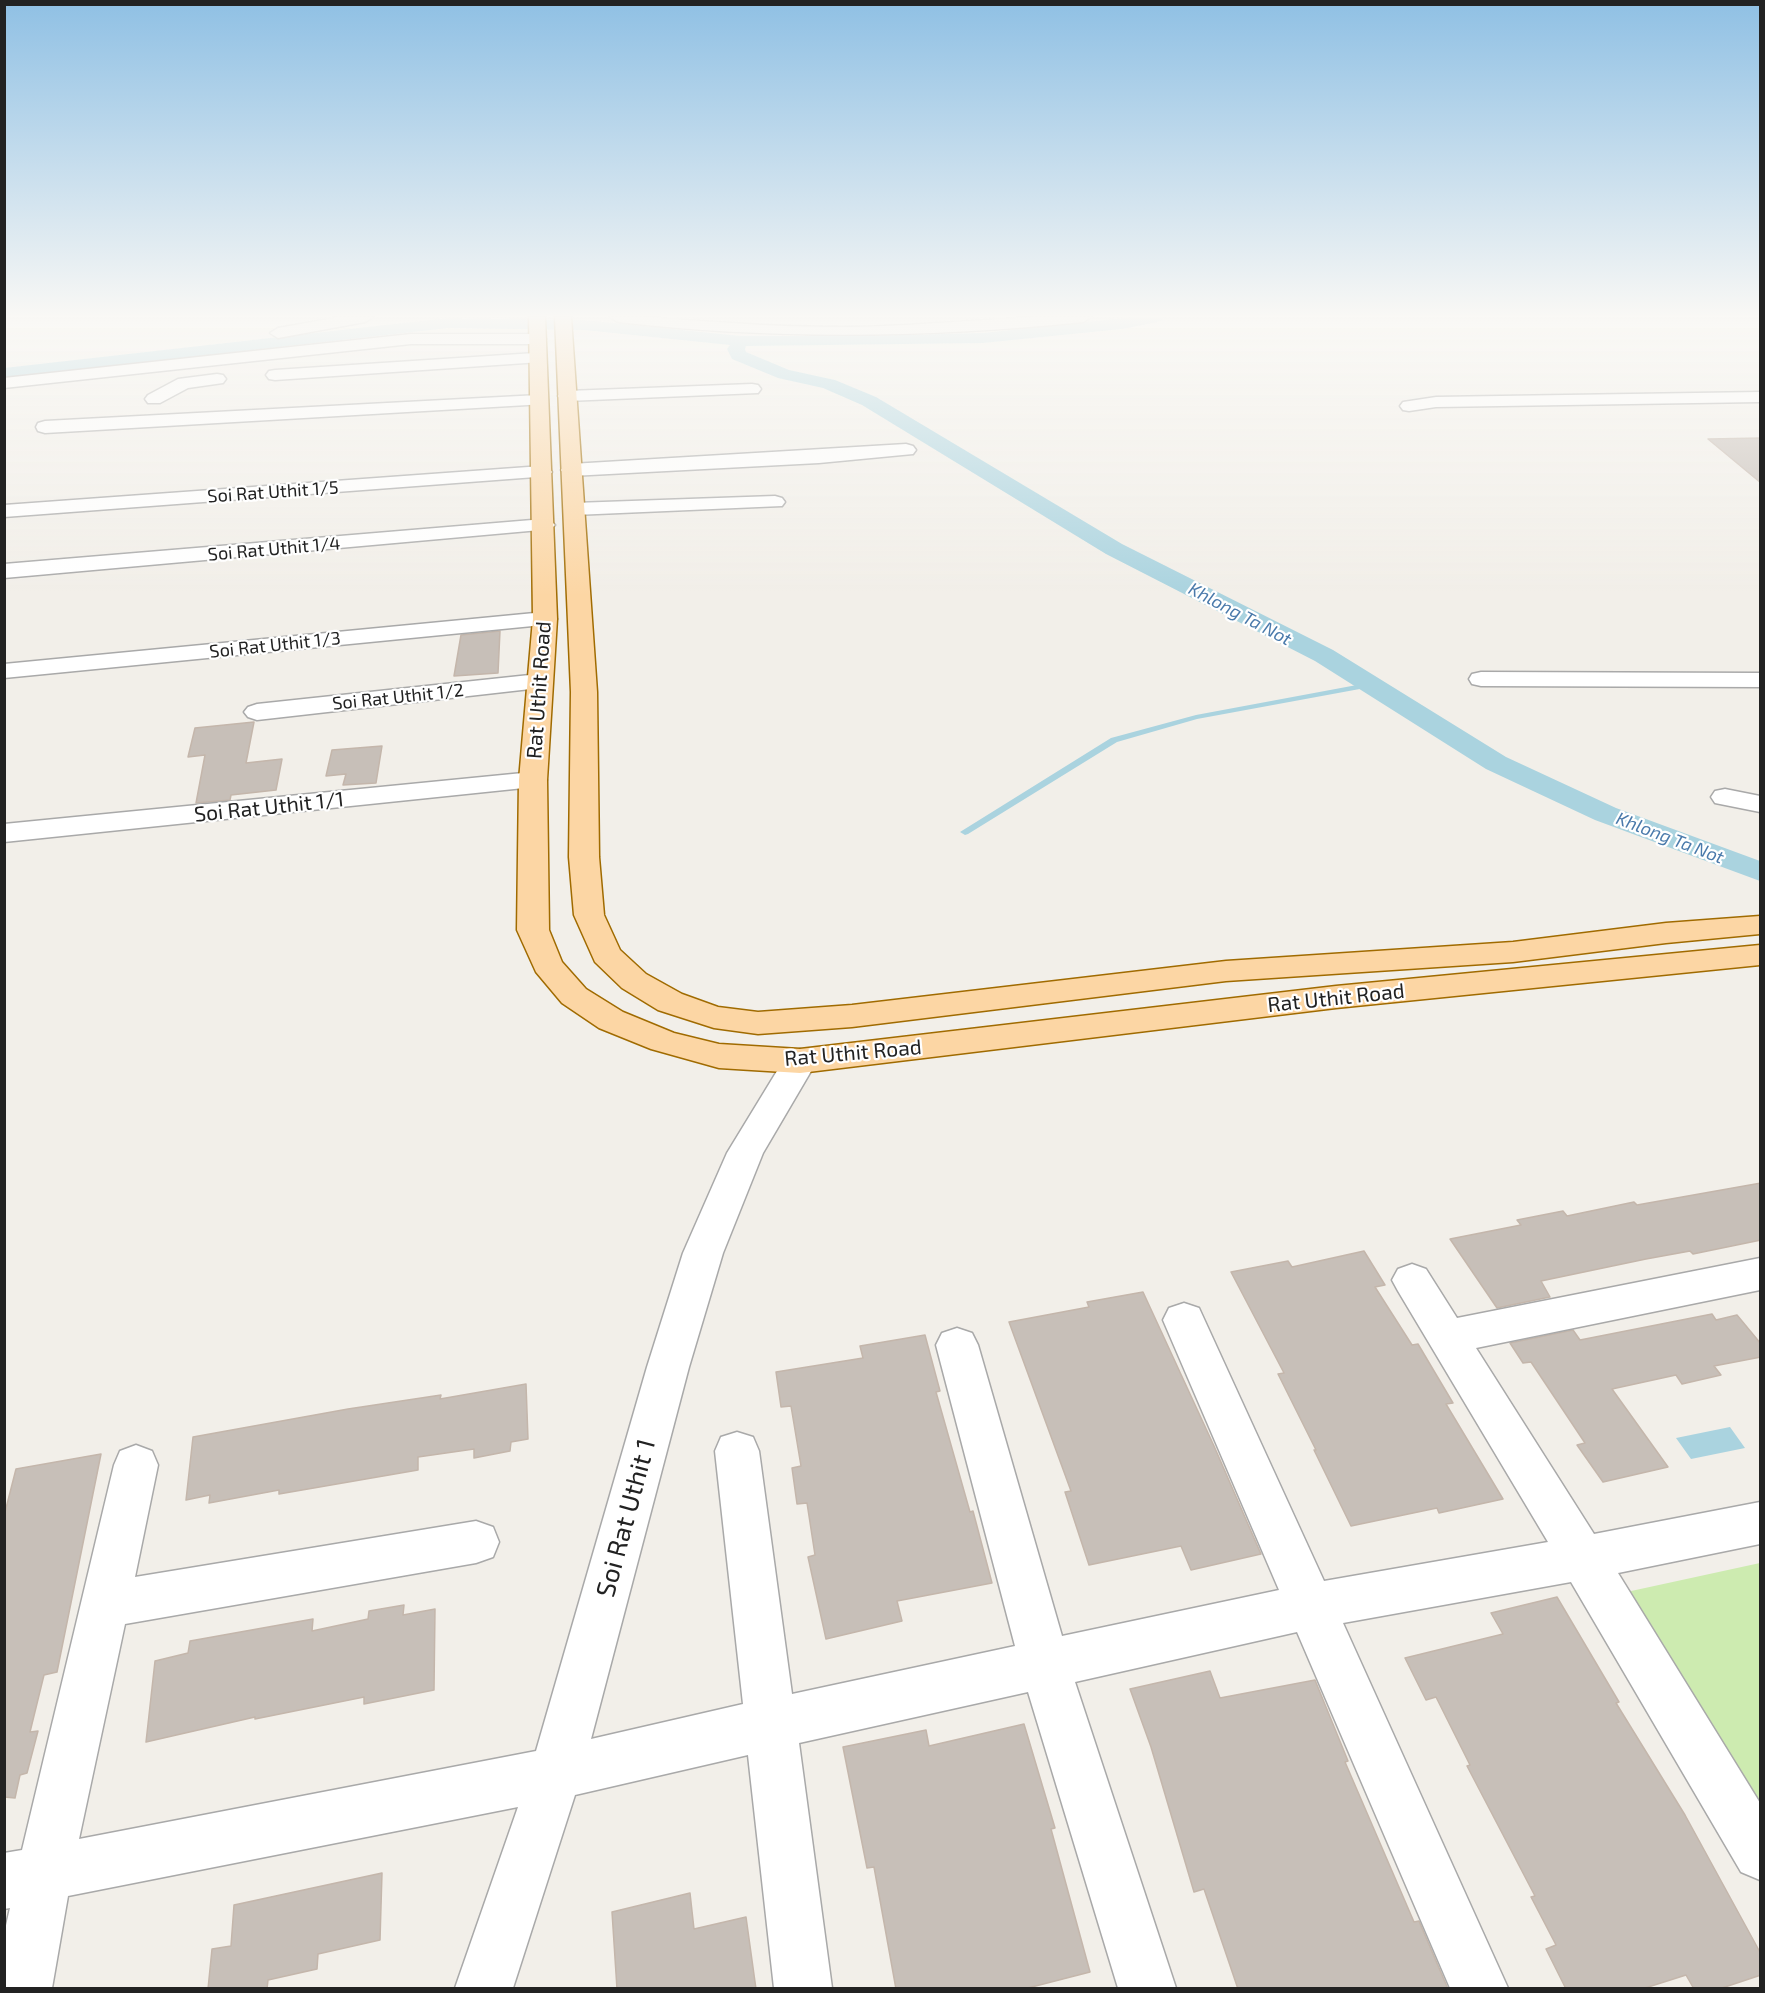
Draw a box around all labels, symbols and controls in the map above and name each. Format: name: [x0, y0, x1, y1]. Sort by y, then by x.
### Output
street label: Soi Rat Uthit 1/5: [207, 477, 339, 507]
street label: Soi Rat Uthit 1/4: [207, 532, 341, 566]
water label: Khlong Ta Not: [1185, 578, 1295, 650]
street label: Rat Uthit Road: [522, 620, 556, 760]
street label: Soi Rat Uthit 1/3: [208, 627, 342, 663]
street label: Soi Rat Uthit 1/2: [331, 679, 465, 715]
street label: Soi Rat Uthit 1/1: [193, 787, 345, 827]
water label: Khlong Ta Not: [1613, 808, 1727, 868]
street label: Rat Uthit Road: [1266, 978, 1406, 1018]
street label: Rat Uthit Road: [783, 1034, 923, 1072]
street label: Soi Rat Uthit 1: [590, 1435, 662, 1601]

